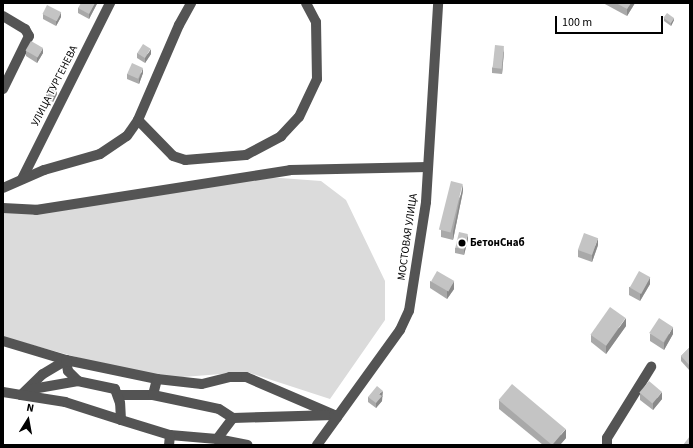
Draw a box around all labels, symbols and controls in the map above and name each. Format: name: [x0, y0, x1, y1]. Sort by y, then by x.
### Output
scale bar: [557, 8, 665, 34]
text: 100 m: [562, 14, 592, 31]
street label: УЛИЦА ТУРГЕНЕВА: [29, 43, 81, 129]
street label: МОСТОВАЯ УЛИЦА: [395, 193, 421, 281]
place label: БетонСнаб: [470, 236, 525, 250]
marker: БетонСнаб: [457, 238, 467, 248]
north arrow: [8, 400, 48, 440]
text: N: [25, 400, 35, 416]

